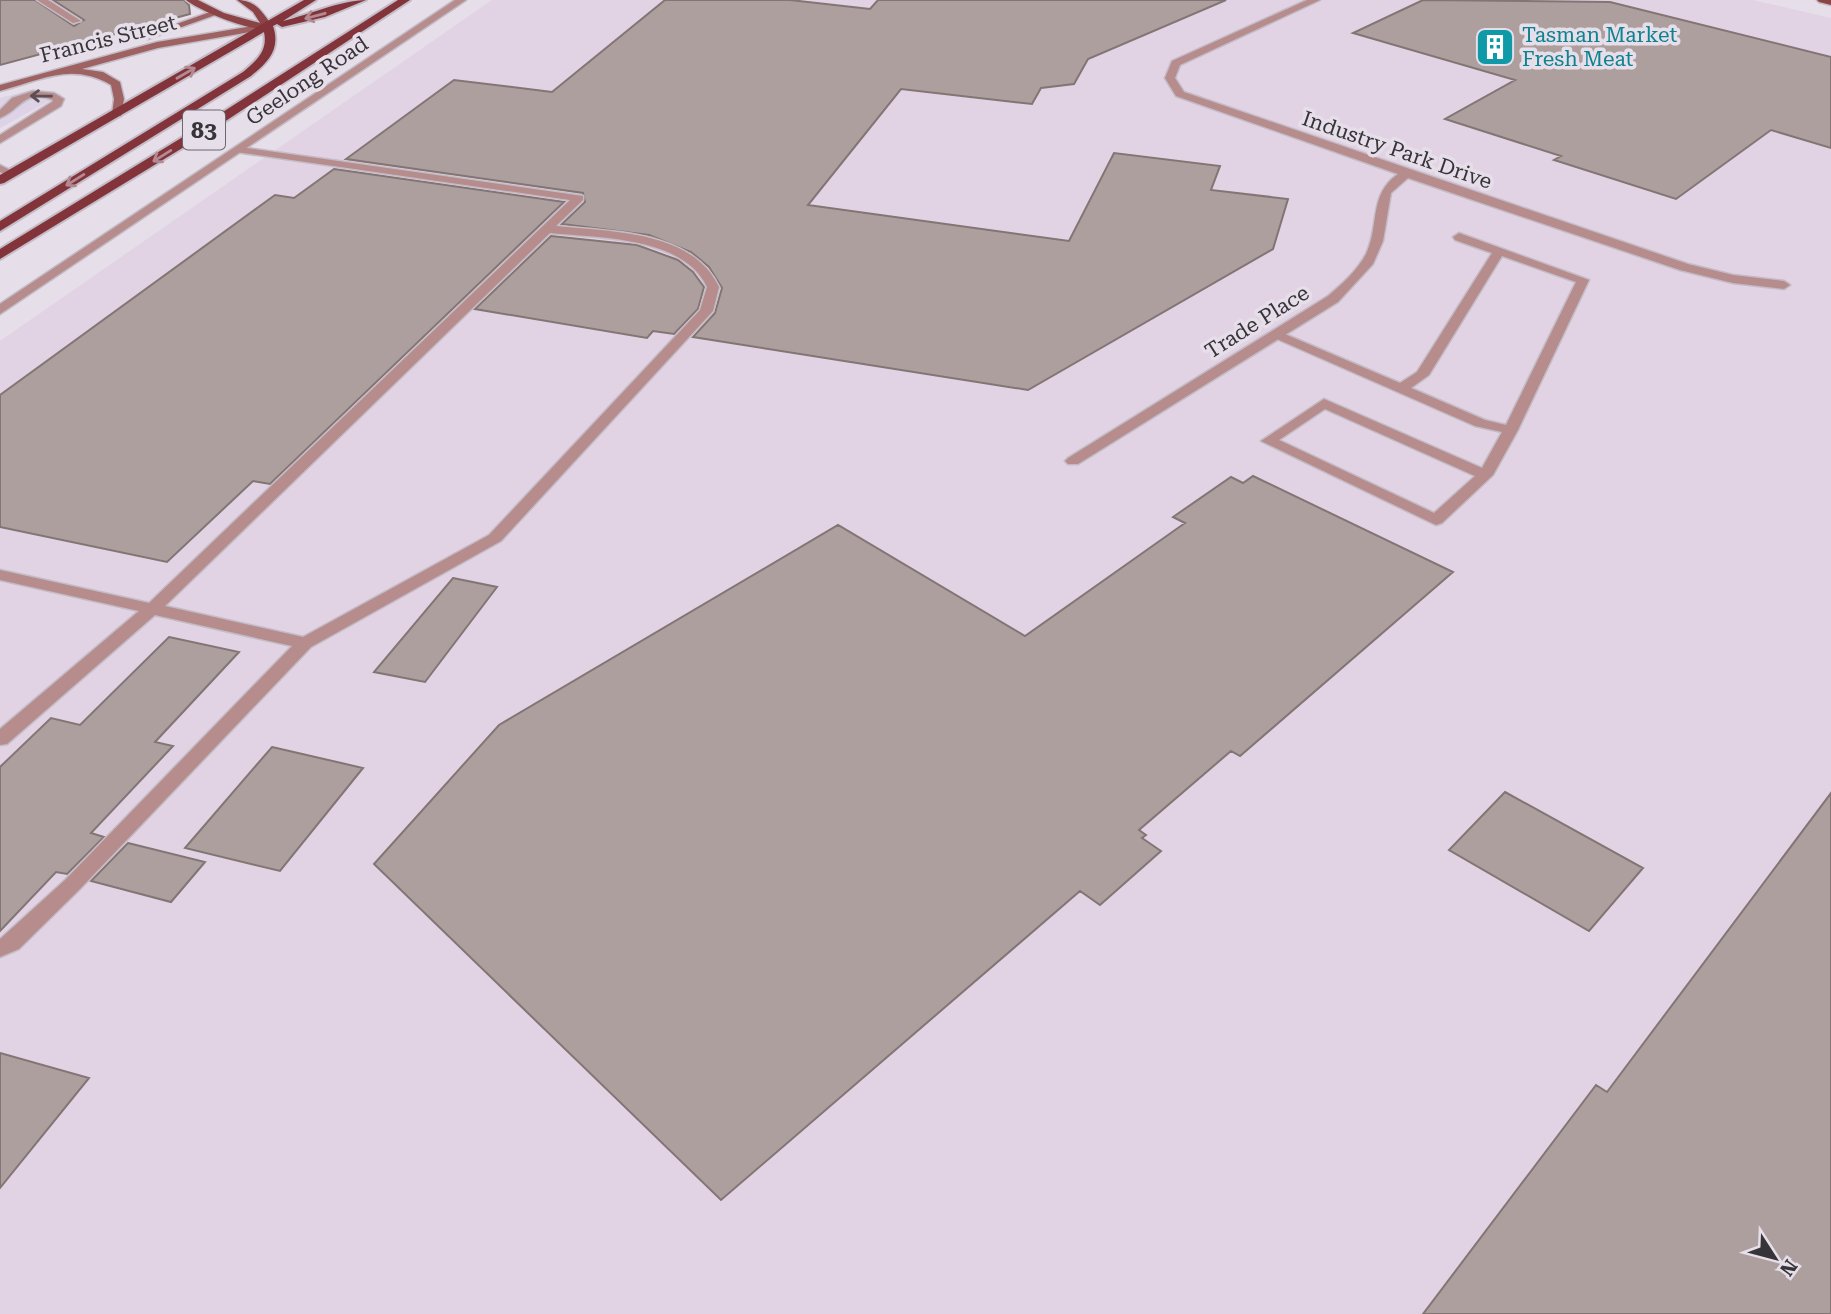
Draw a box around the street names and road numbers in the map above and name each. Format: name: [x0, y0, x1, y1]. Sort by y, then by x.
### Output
street label: Francis Street: [37, 10, 179, 68]
street label: Geelong Road: [242, 31, 373, 131]
street label: Industry Park Drive: [1299, 106, 1495, 194]
road number: 83: [183, 111, 225, 150]
street label: Trade Place: [1201, 281, 1313, 363]

